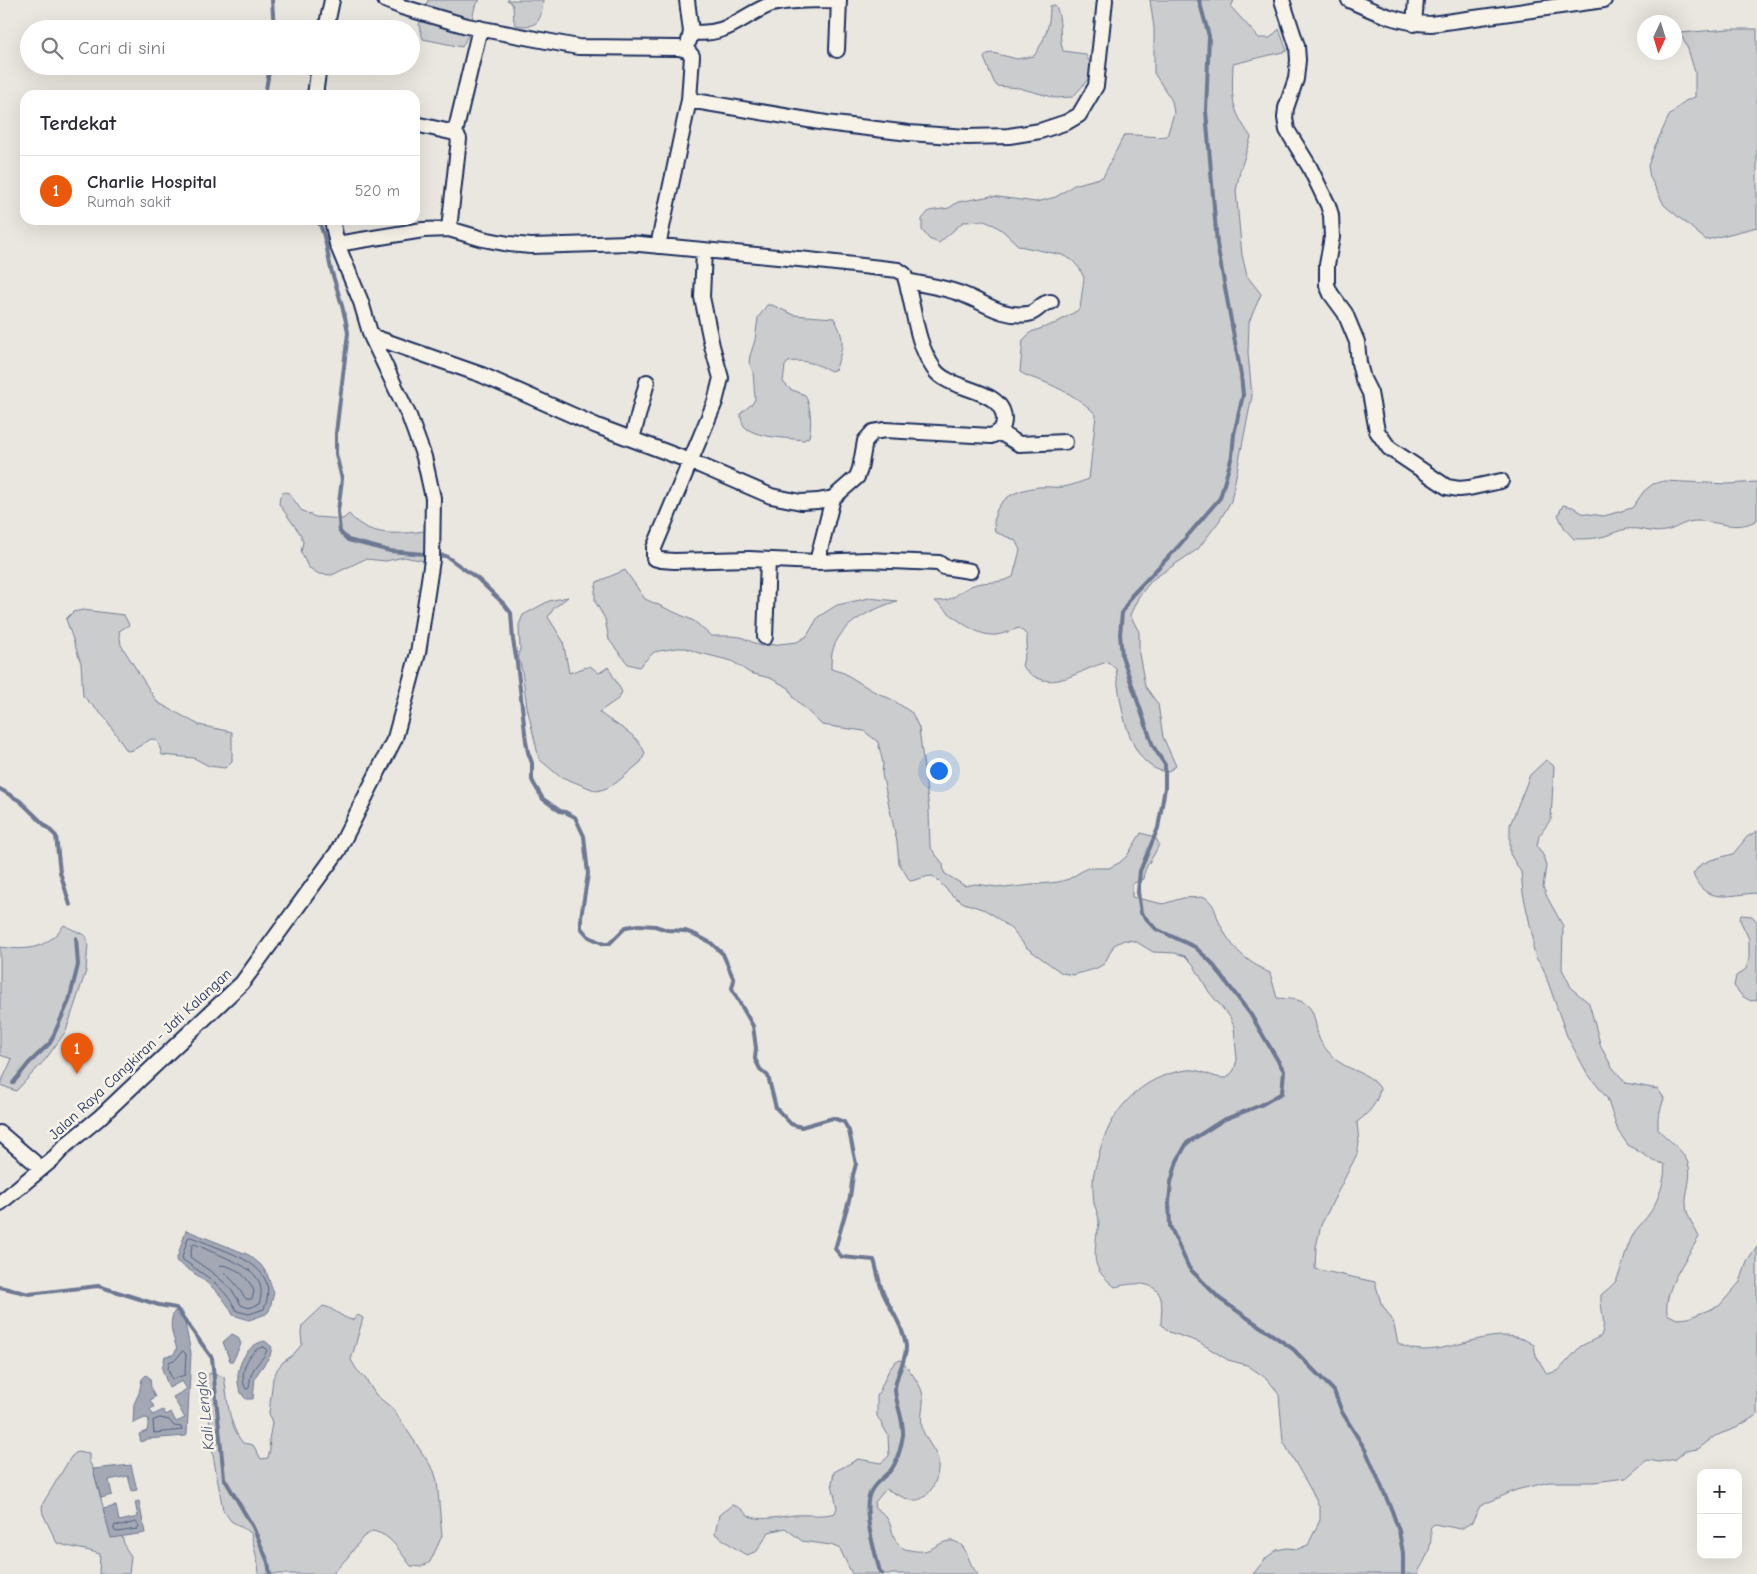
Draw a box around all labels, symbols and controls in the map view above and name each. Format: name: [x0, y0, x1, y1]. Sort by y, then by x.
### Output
north arrow: [1637, 15, 1682, 60]
search box: [20, 20, 420, 75]
icon: search: [38, 34, 66, 62]
text: Cari di sini: [78, 37, 165, 59]
text: Terdekat: [40, 111, 116, 135]
text: Charlie Hospital: [87, 171, 217, 193]
text: 1: [53, 182, 59, 200]
text: 520 m: [355, 182, 400, 200]
text: Rumah sakit: [87, 193, 171, 211]
your location: [926, 758, 952, 784]
street label: Jalan Raya Cangkiran - Jati Kalangan: [45, 965, 235, 1143]
pin: 1: [61, 1033, 93, 1074]
water label: Kali Lengko: [192, 1371, 218, 1451]
map controls: [1697, 1469, 1742, 1559]
button: +: [1697, 1469, 1742, 1514]
button: −: [1697, 1514, 1742, 1559]

